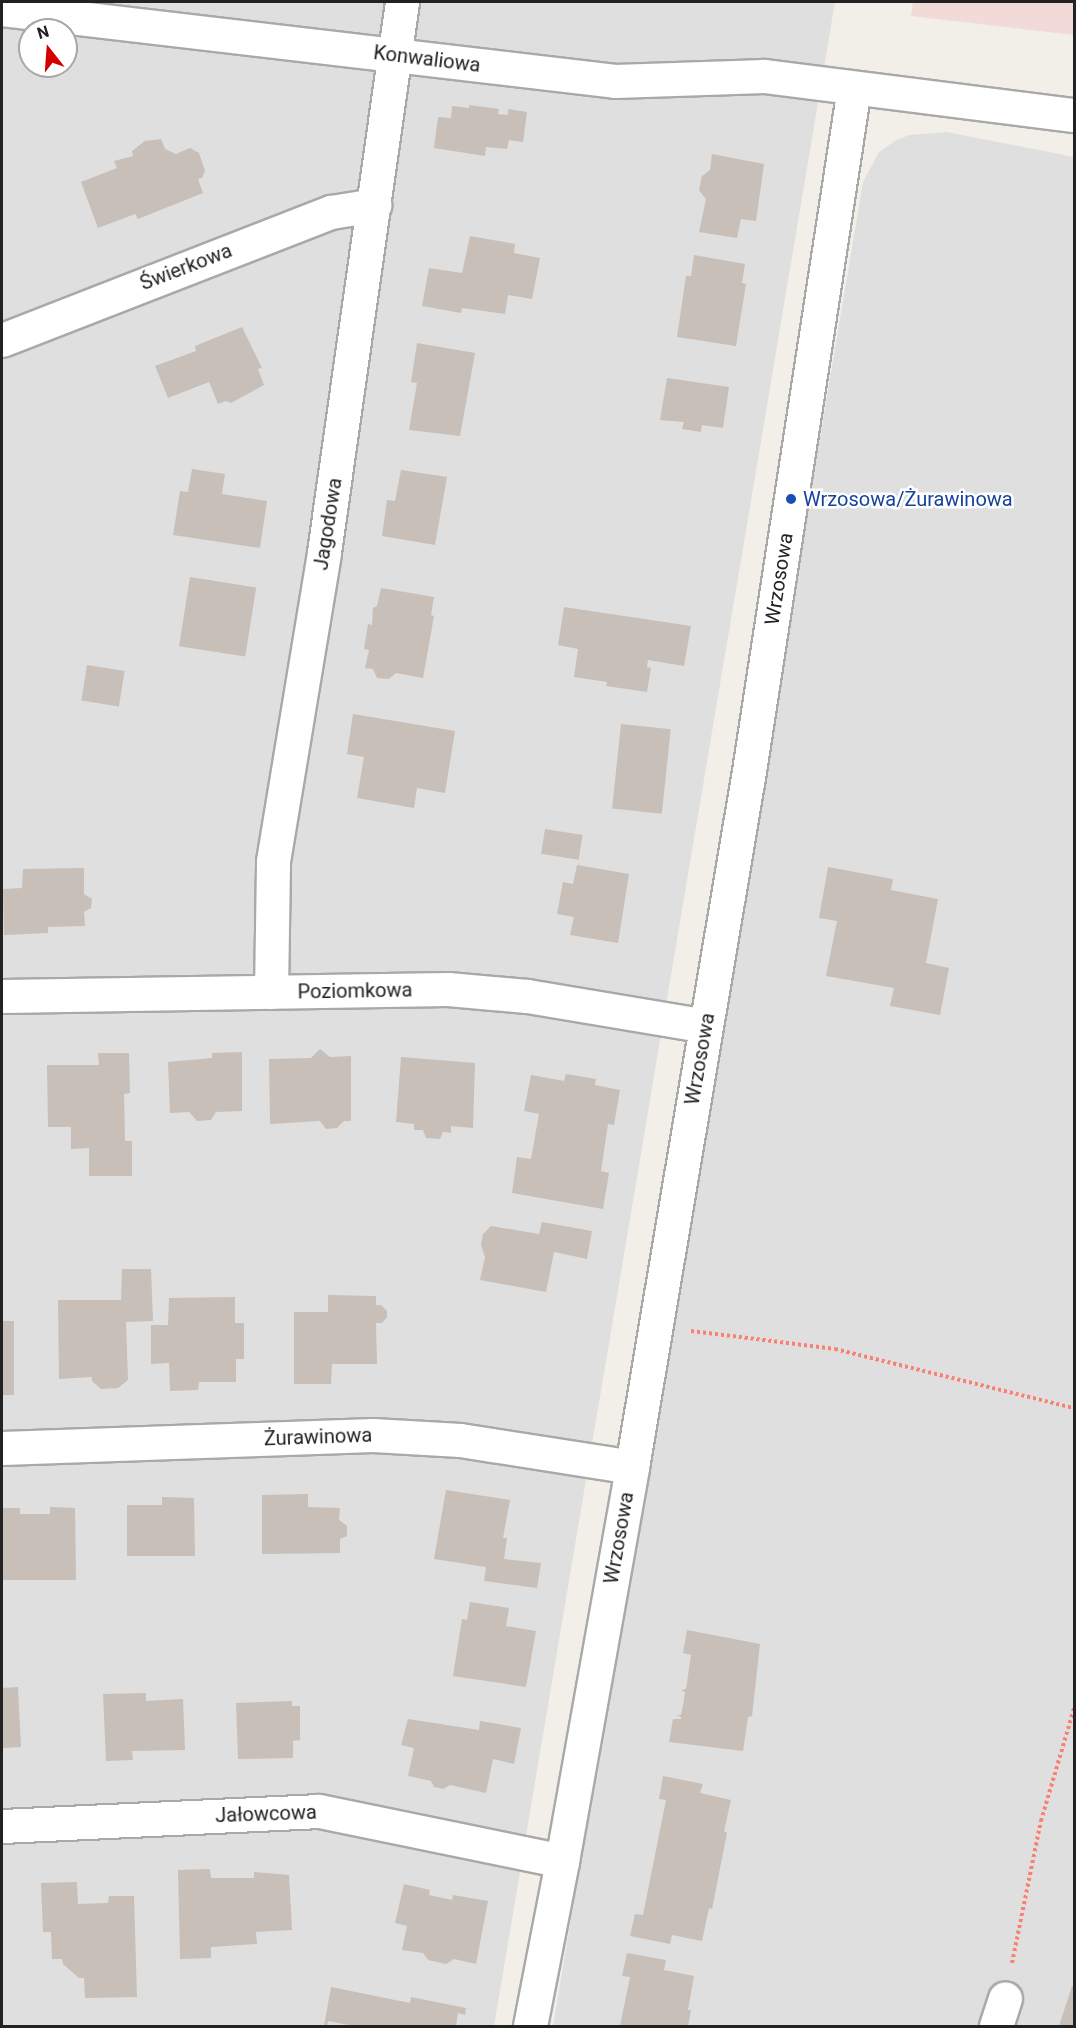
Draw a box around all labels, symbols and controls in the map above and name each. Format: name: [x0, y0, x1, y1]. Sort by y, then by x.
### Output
north arrow: [18, 18, 78, 78]
text: N: [35, 21, 51, 43]
street label: Konwaliowa: [372, 41, 482, 77]
street label: Świerkowa: [137, 238, 235, 296]
street label: Jagodowa: [309, 476, 347, 572]
place label: Wrzosowa/Żurawinowa: [803, 487, 1013, 511]
marker: Wrzosowa/Żurawinowa: [784, 492, 798, 506]
street label: Wrzosowa: [760, 531, 798, 627]
street label: Poziomkowa: [297, 978, 413, 1004]
street label: Wrzosowa: [680, 1011, 720, 1107]
street label: Żurawinowa: [263, 1423, 373, 1451]
street label: Wrzosowa: [599, 1490, 639, 1586]
street label: Jałowcowa: [215, 1800, 317, 1828]

